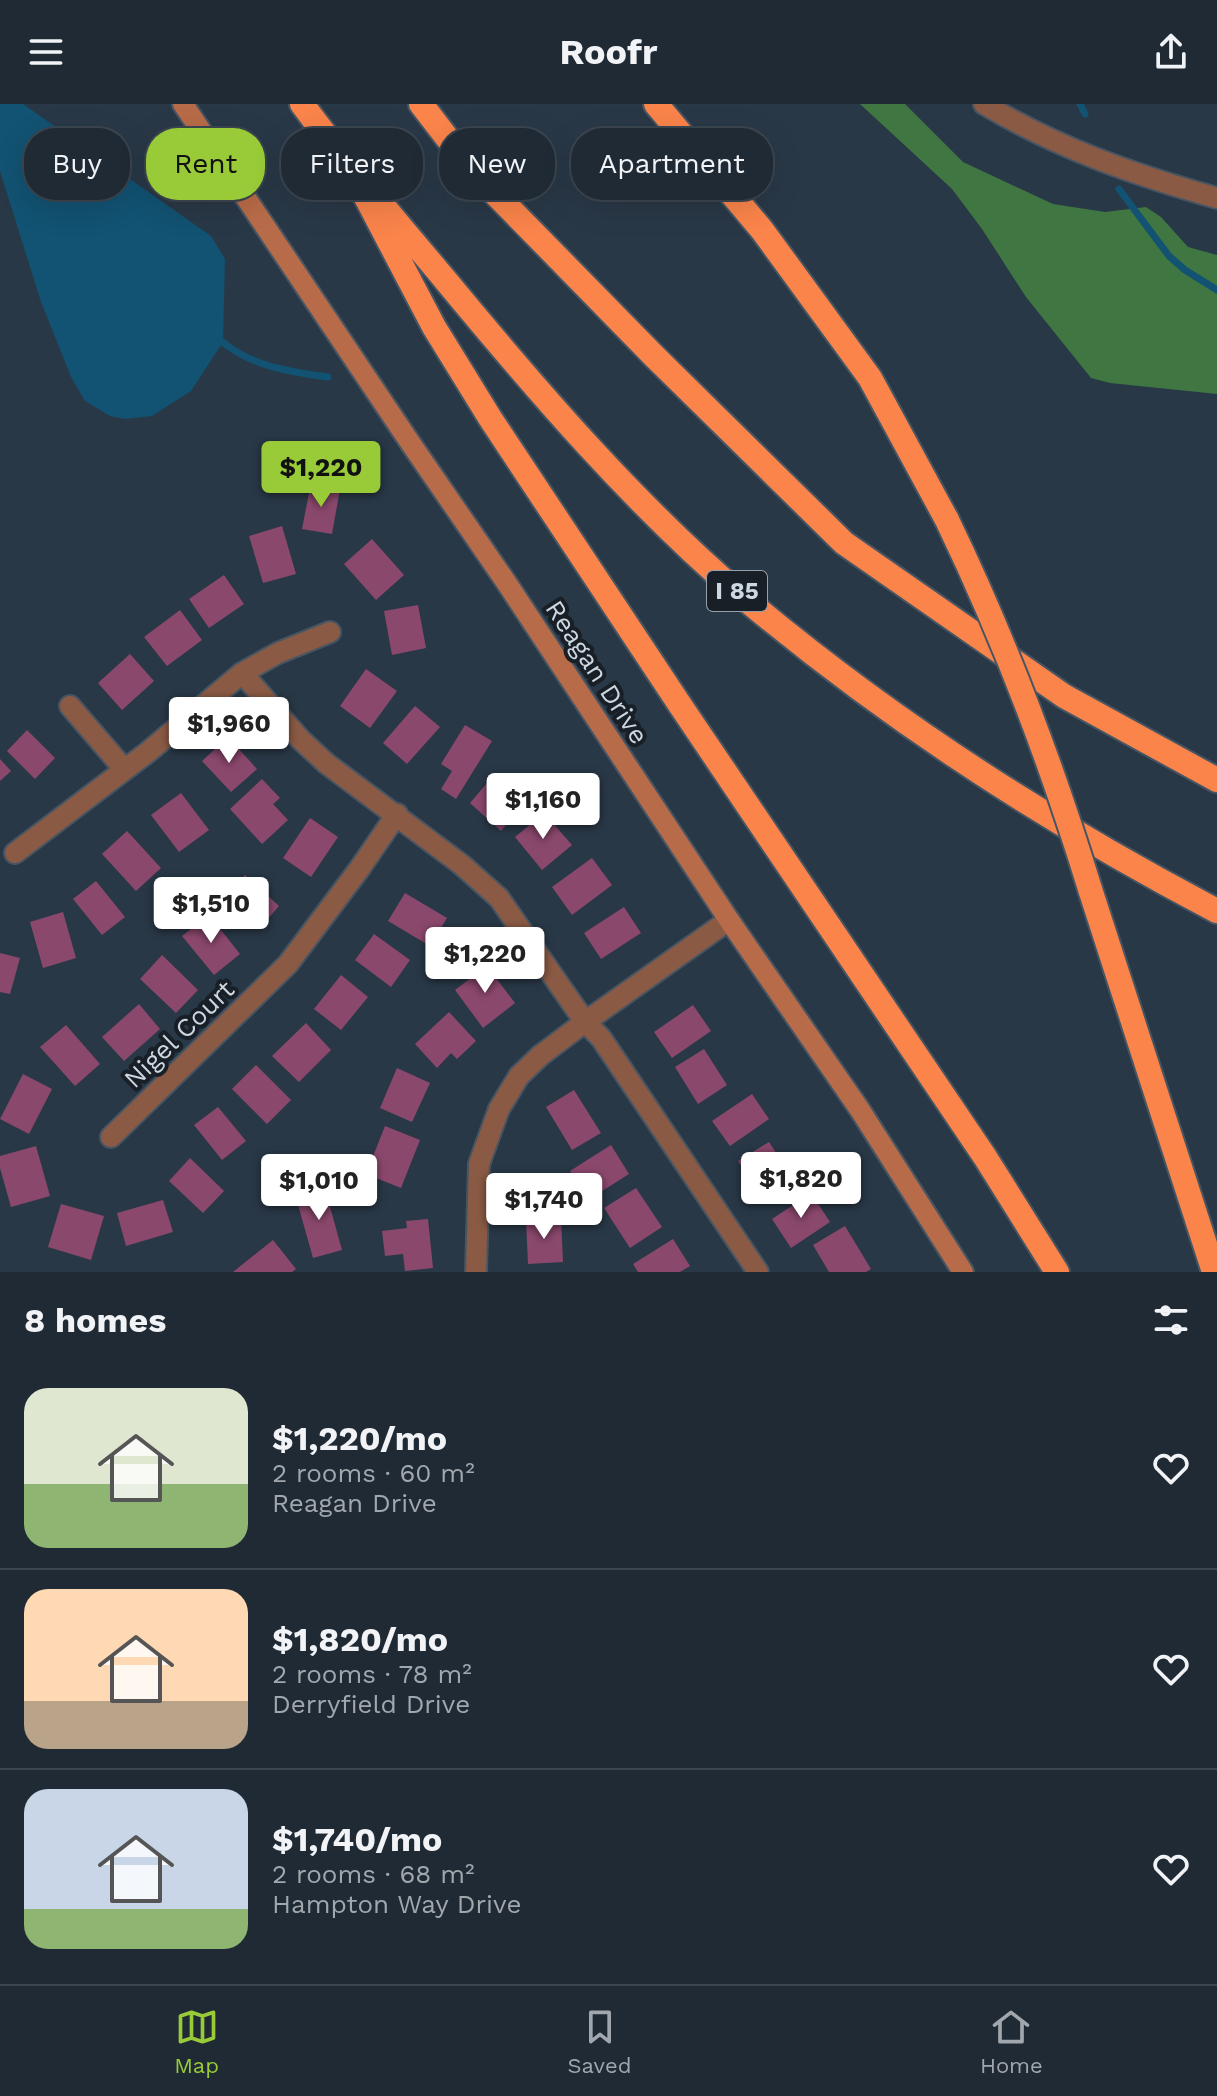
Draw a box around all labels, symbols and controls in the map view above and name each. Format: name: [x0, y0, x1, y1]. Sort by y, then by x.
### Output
icon: menu: [24, 30, 68, 74]
icon: share: [1149, 30, 1193, 74]
text: Roofr: [560, 31, 657, 73]
chip: Buy: [24, 128, 130, 200]
chip: Rent: [146, 128, 265, 200]
chip: Filters: [281, 128, 423, 200]
chip: New: [439, 128, 555, 200]
chip: Apartment: [571, 128, 773, 200]
pin: $1,220: [256, 441, 386, 509]
text: $1,220: [279, 452, 363, 482]
road number: I 85: [707, 571, 767, 611]
street label: Reagan Drive: [540, 595, 654, 749]
pin: $1,960: [164, 697, 294, 765]
text: $1,960: [187, 708, 271, 738]
pin: $1,160: [478, 773, 608, 841]
text: $1,160: [505, 784, 581, 814]
pin: $1,510: [146, 877, 276, 945]
text: $1,510: [172, 888, 250, 918]
pin: $1,220: [420, 927, 550, 995]
text: $1,220: [443, 938, 527, 968]
street label: Nigel Court: [118, 974, 240, 1094]
pin: $1,820: [736, 1152, 866, 1220]
pin: $1,010: [254, 1154, 384, 1222]
text: $1,820: [759, 1163, 843, 1193]
text: $1,010: [279, 1165, 359, 1195]
pin: $1,740: [479, 1173, 609, 1241]
text: $1,740: [504, 1184, 584, 1214]
icon: filters: [1149, 1298, 1193, 1342]
text: 8 homes: [24, 1300, 166, 1340]
text: $1,220/mo: [272, 1418, 447, 1458]
icon: home: [88, 1420, 184, 1516]
icon: heart: [1149, 1446, 1193, 1490]
text: 2 rooms · 60 m²: [272, 1458, 475, 1488]
text: Reagan Drive: [272, 1488, 437, 1518]
text: $1,820/mo: [272, 1619, 448, 1659]
icon: home: [88, 1621, 184, 1717]
icon: heart: [1149, 1647, 1193, 1691]
text: 2 rooms · 78 m²: [272, 1659, 472, 1689]
text: Derryfield Drive: [272, 1689, 470, 1719]
text: $1,740/mo: [272, 1819, 442, 1859]
icon: home: [88, 1821, 184, 1917]
icon: heart: [1149, 1847, 1193, 1891]
text: 2 rooms · 68 m²: [272, 1859, 474, 1889]
text: Hampton Way Drive: [272, 1889, 522, 1919]
tab: Map: [174, 2005, 219, 2078]
tab: Saved: [568, 2005, 631, 2078]
tab: Home: [980, 2005, 1043, 2078]

